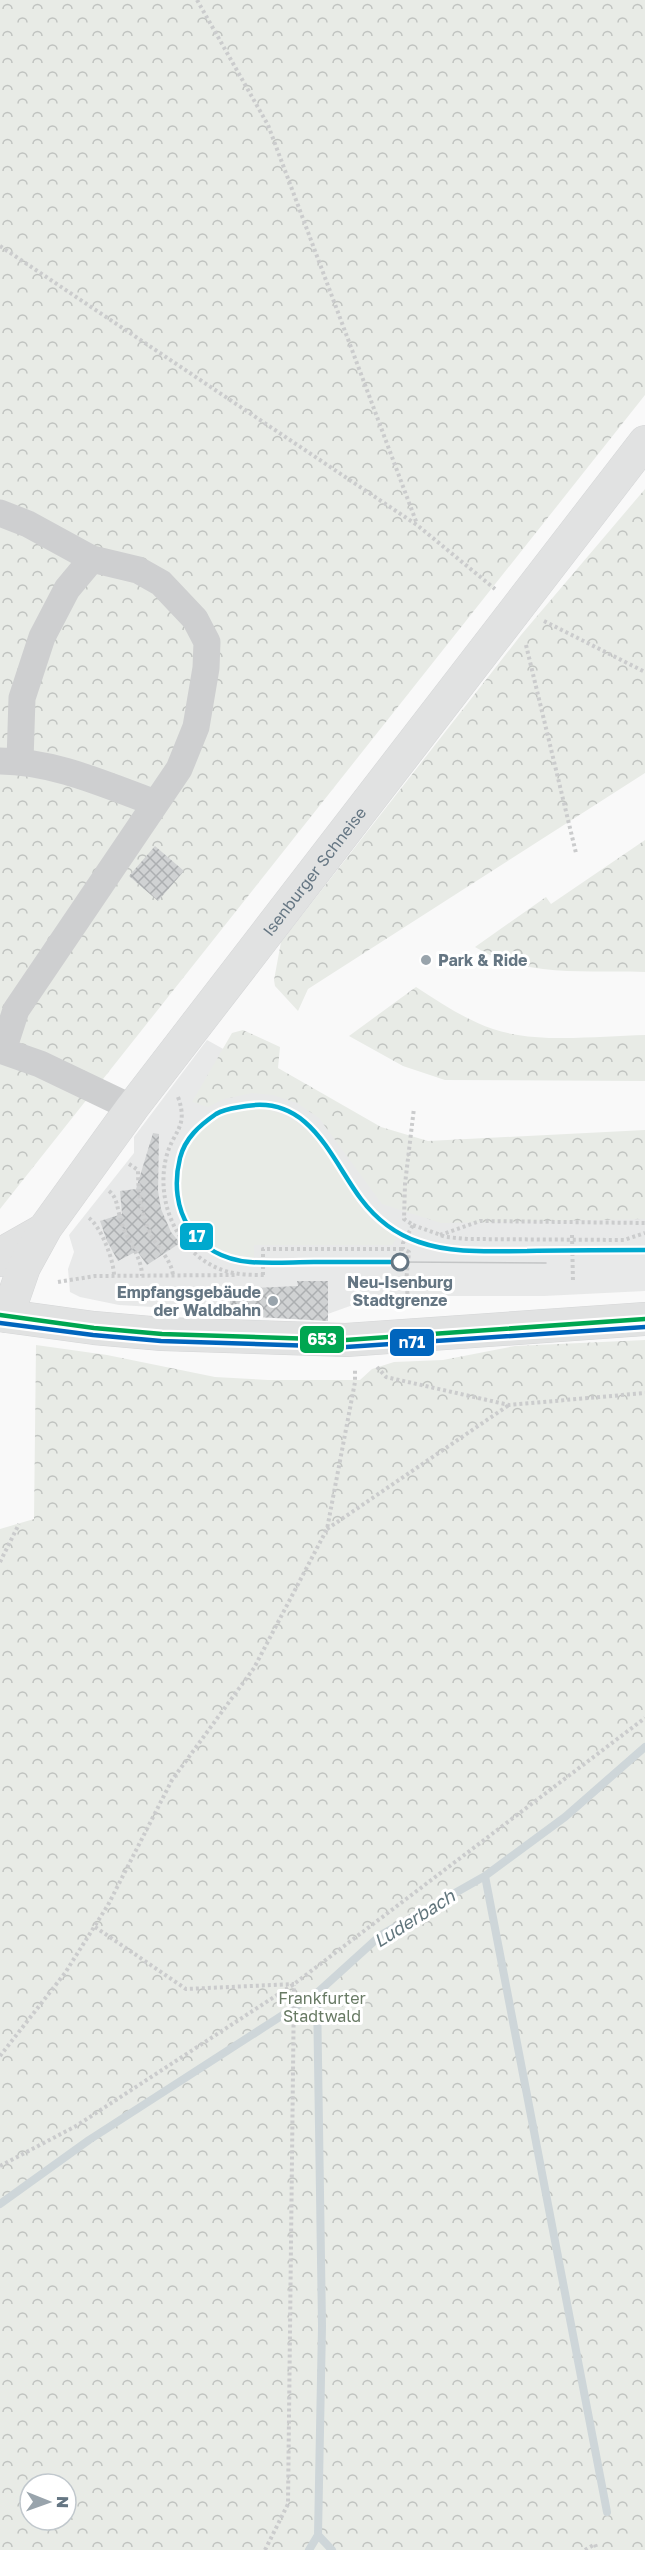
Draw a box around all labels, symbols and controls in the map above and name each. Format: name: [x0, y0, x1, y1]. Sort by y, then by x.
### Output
street label: Isenburger Schneise: [258, 803, 370, 940]
place label: Park & Ride: [438, 950, 527, 970]
marker: Park & Ride: [419, 953, 433, 967]
line badge: 17: [179, 1222, 214, 1251]
text: 17: [189, 1226, 206, 1246]
marker: Neu-Isenburg Stadtgrenze: [391, 1253, 409, 1271]
place label: Neu-Isenburg Stadtgrenze: [347, 1272, 453, 1310]
place label: Empfangsgebäude der Waldbahn: [117, 1282, 261, 1320]
marker: Empfangsgebäude der Waldbahn: [266, 1294, 280, 1308]
line badge: 653: [299, 1325, 345, 1354]
line badge: n71: [389, 1328, 435, 1357]
text: 653: [307, 1329, 337, 1349]
text: n71: [399, 1332, 425, 1352]
water label: Luderbach: [369, 1884, 459, 1952]
park label: Frankfurter Stadtwald: [278, 1988, 366, 2026]
north arrow: [18, 2472, 78, 2532]
text: N: [53, 2496, 73, 2509]

